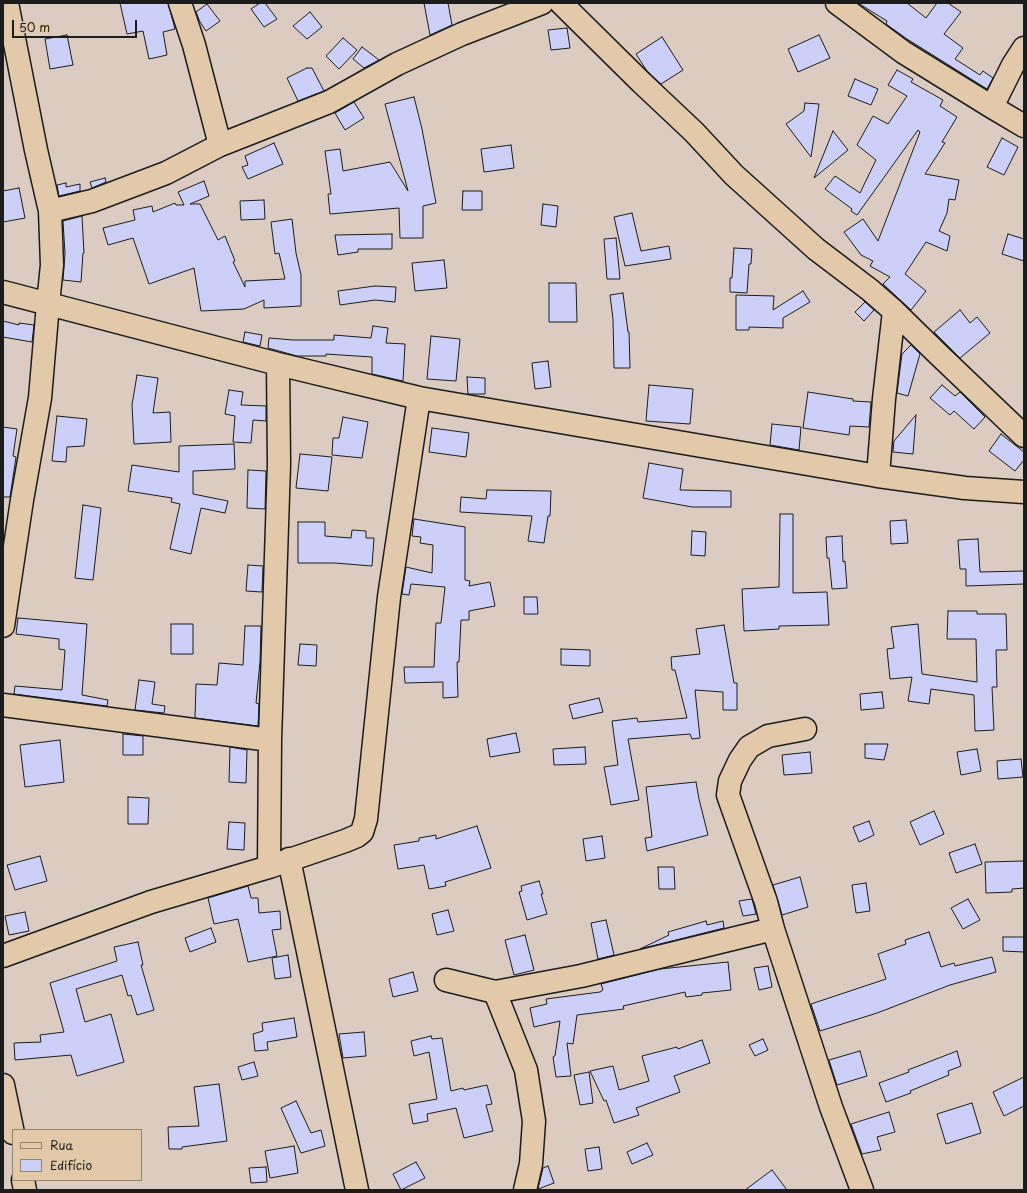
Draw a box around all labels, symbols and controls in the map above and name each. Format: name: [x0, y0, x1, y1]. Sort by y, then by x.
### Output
scale bar: [14, 12, 139, 38]
text: 50 m: [19, 18, 50, 36]
legend: [12, 1129, 142, 1181]
text: Rua: [50, 1136, 73, 1154]
text: Edifício: [50, 1156, 92, 1174]

